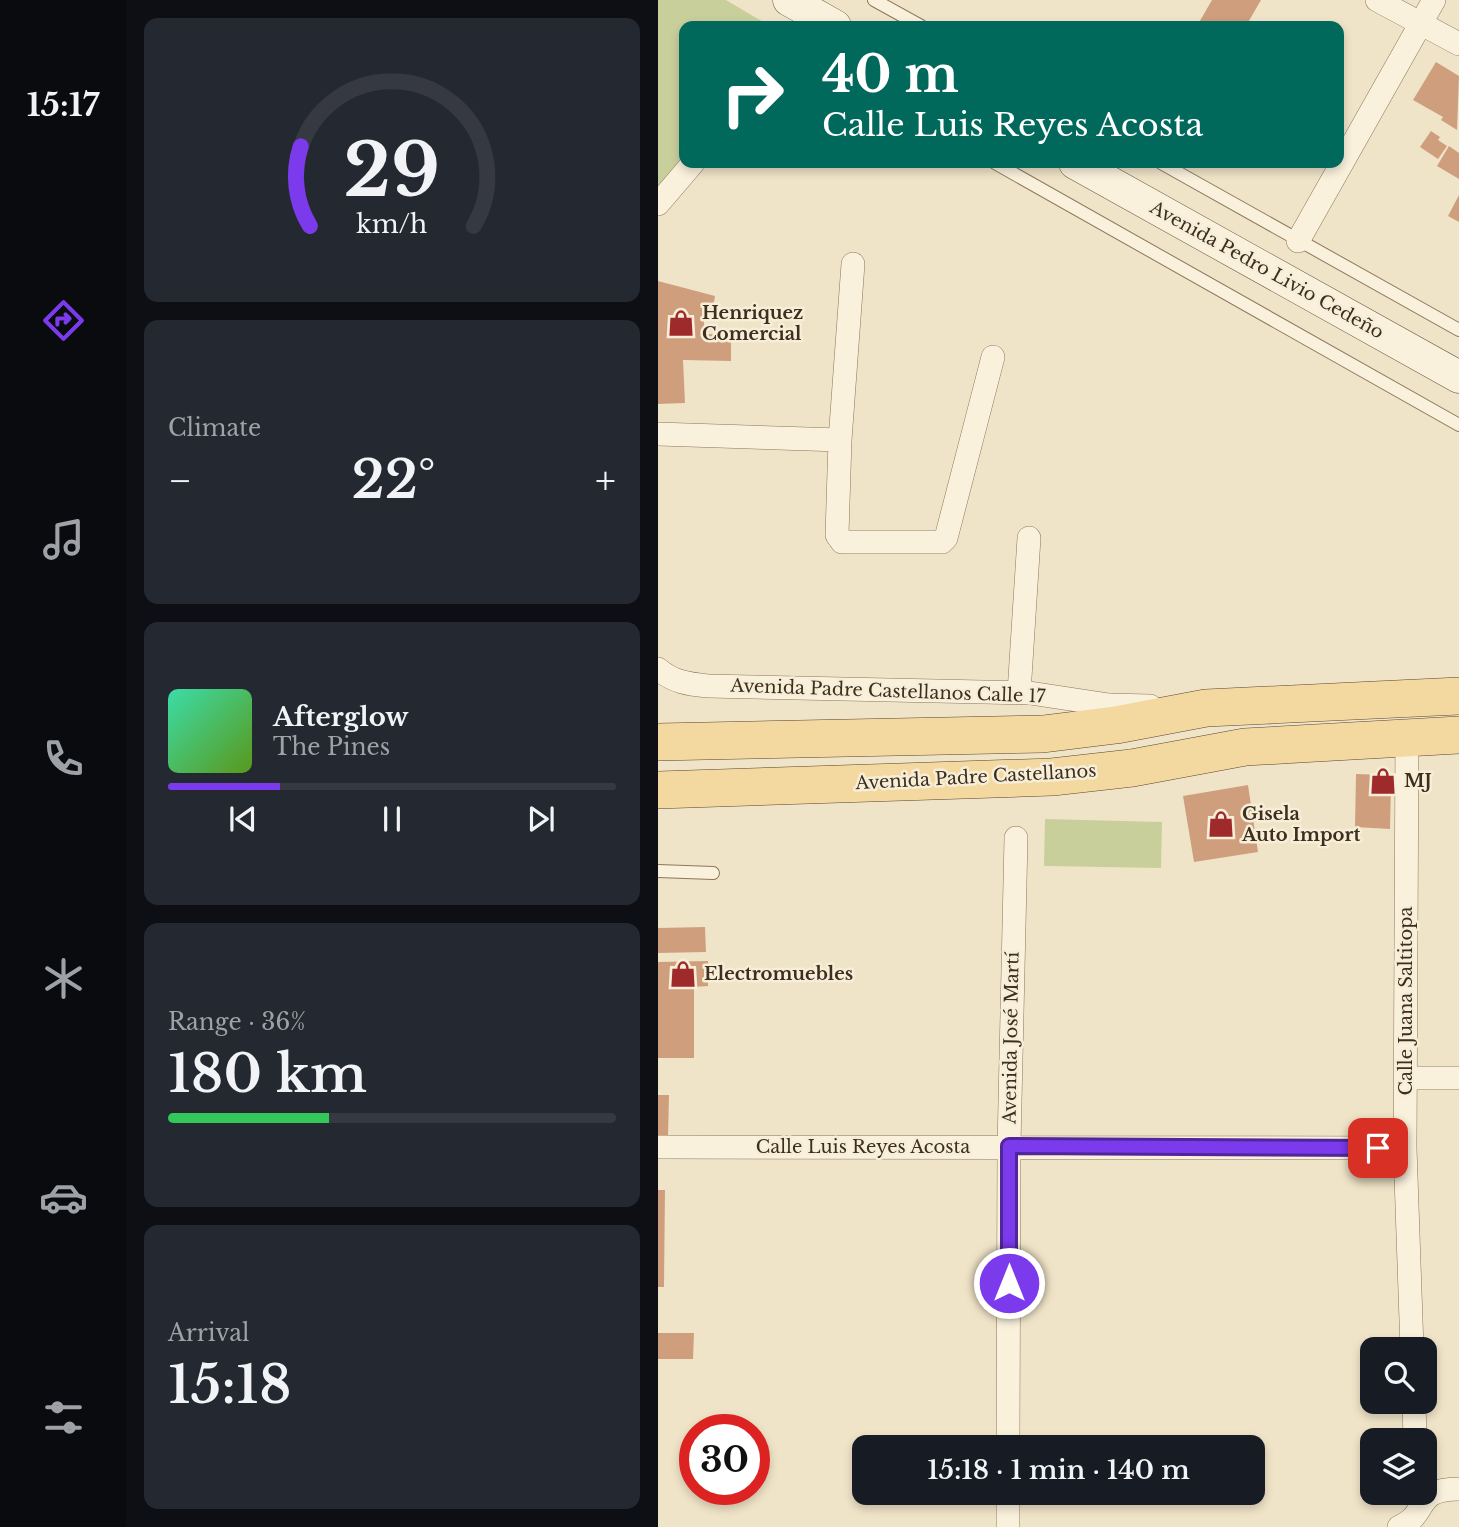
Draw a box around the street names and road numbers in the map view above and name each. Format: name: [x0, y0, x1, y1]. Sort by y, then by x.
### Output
street label: Avenida Pedro Livio Cedeño: [1146, 196, 1388, 344]
street label: Avenida Padre Castellanos Calle 17: [729, 674, 1047, 708]
street label: Avenida Padre Castellanos: [854, 760, 1097, 794]
street label: Calle Juana Saltitopa: [1395, 907, 1417, 1095]
street label: Avenida José Martí: [998, 951, 1024, 1125]
street label: Calle Luis Reyes Acosta: [756, 1136, 970, 1158]

